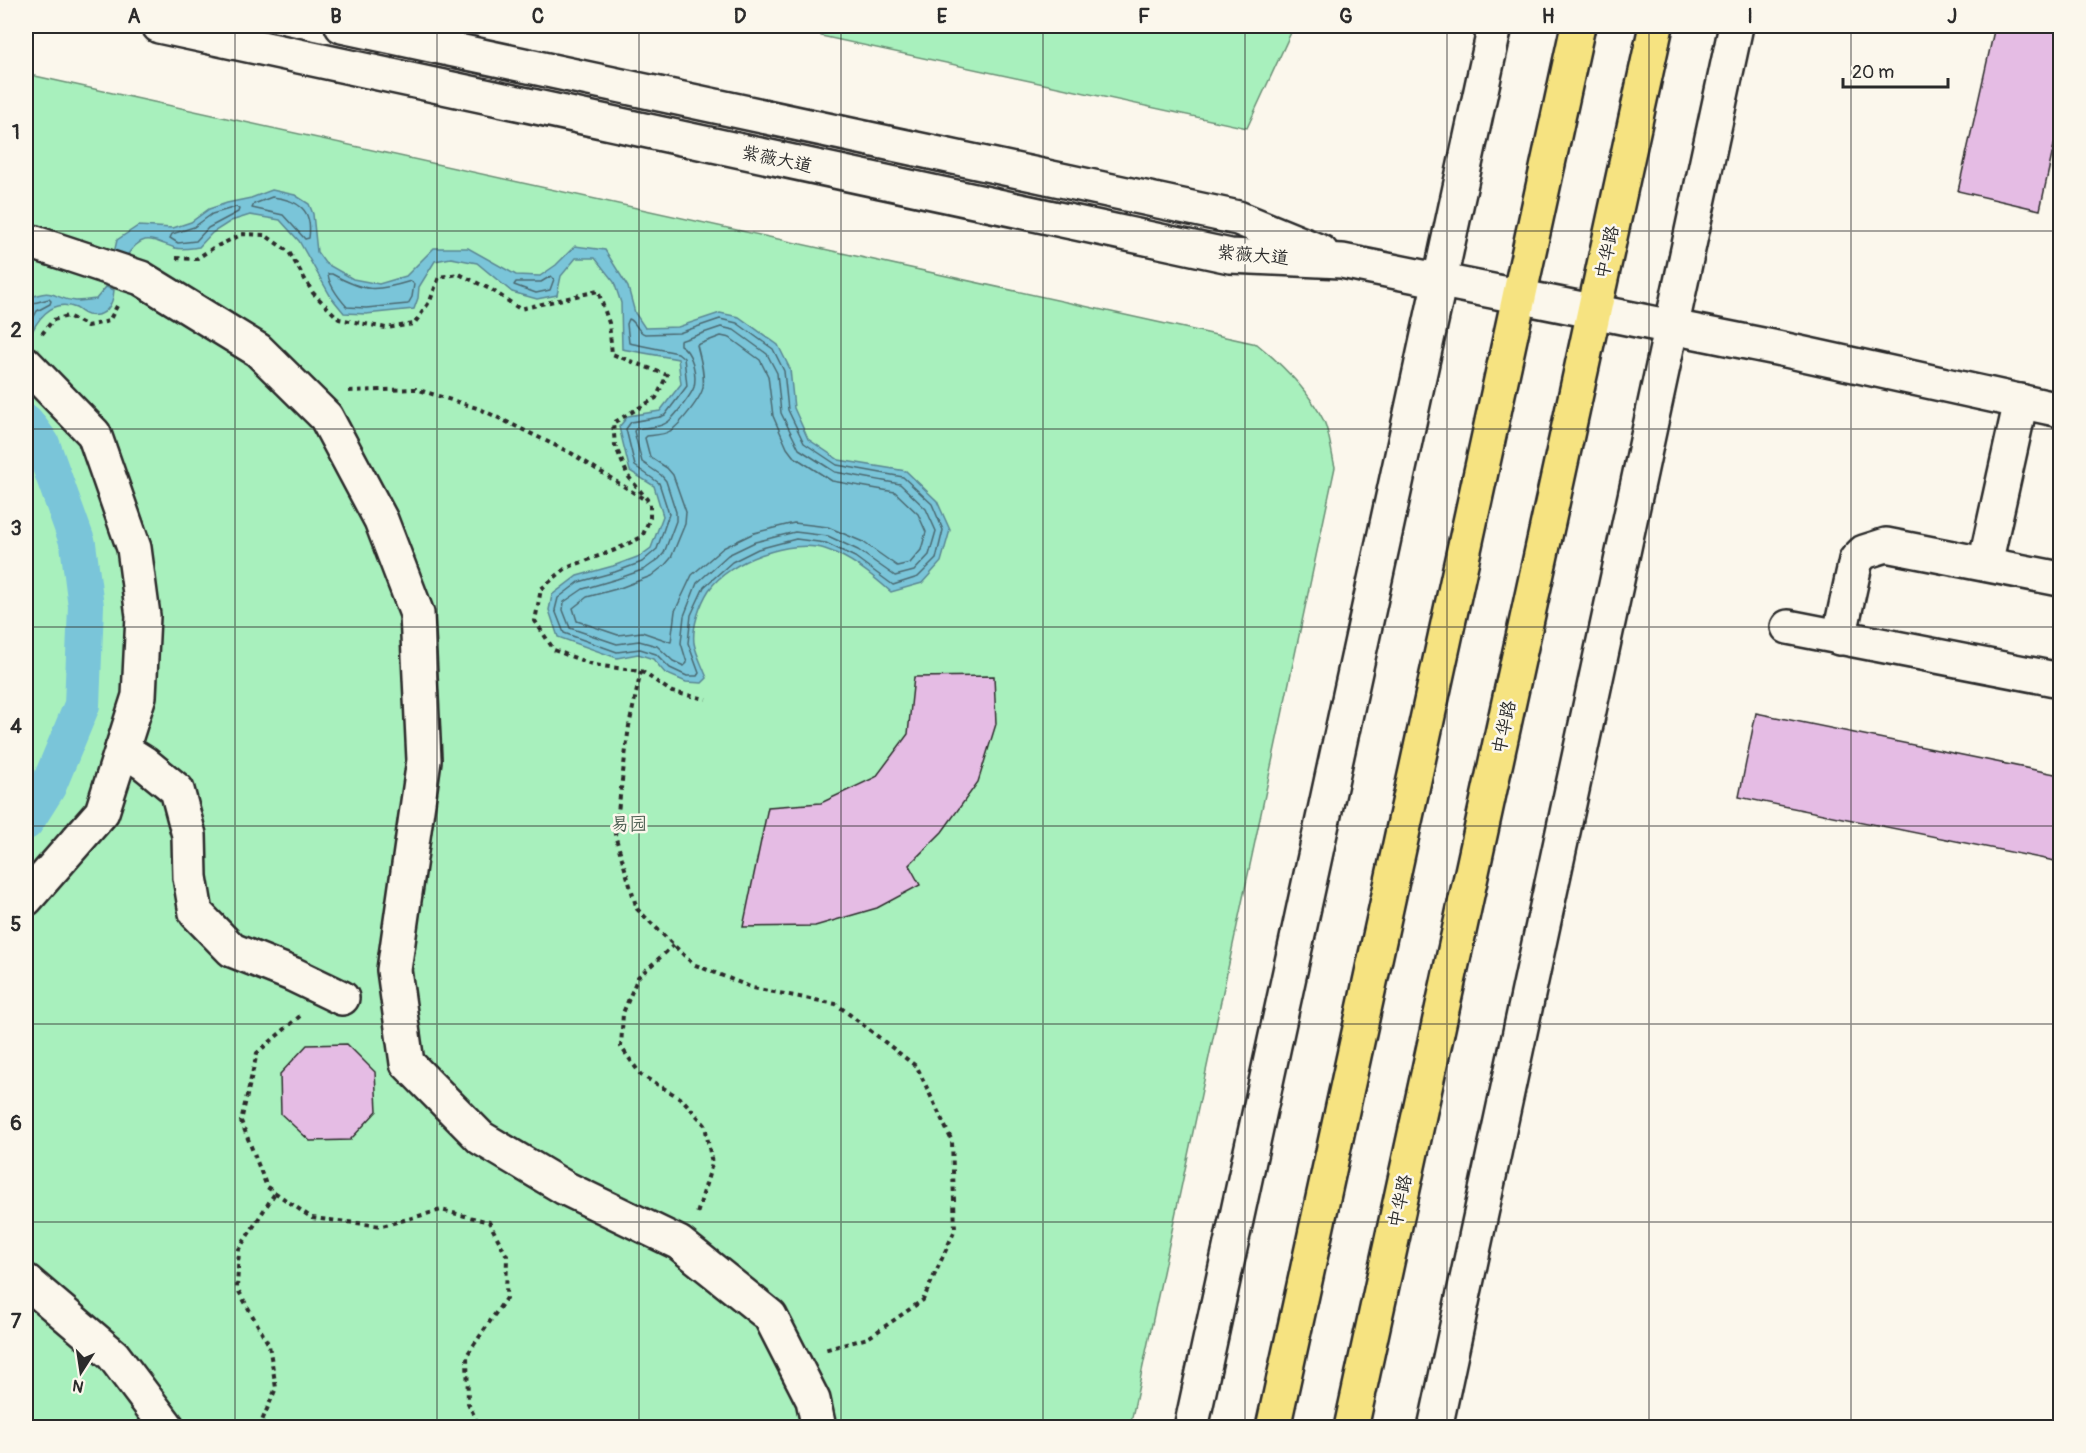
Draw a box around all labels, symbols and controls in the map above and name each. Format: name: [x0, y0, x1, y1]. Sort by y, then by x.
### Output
text: A: [128, 4, 141, 29]
text: B: [330, 4, 342, 29]
text: C: [532, 4, 544, 29]
text: D: [734, 4, 747, 29]
text: E: [937, 4, 948, 29]
text: F: [1138, 4, 1150, 29]
text: G: [1339, 4, 1353, 29]
text: H: [1542, 4, 1555, 29]
text: I: [1747, 4, 1753, 29]
text: J: [1947, 4, 1957, 29]
scale bar: [1843, 51, 1948, 89]
text: 20 m: [1852, 61, 1894, 84]
text: 1: [12, 120, 20, 145]
street label: 紫薇大道: [739, 141, 815, 178]
street label: 中华路: [1591, 223, 1624, 281]
street label: 紫薇大道: [1216, 241, 1290, 270]
text: 2: [10, 318, 22, 343]
text: 3: [10, 516, 22, 541]
street label: 中华路: [1488, 698, 1521, 756]
text: 4: [10, 714, 22, 739]
park label: 易园: [611, 813, 647, 836]
text: 5: [11, 912, 22, 937]
text: 6: [10, 1111, 22, 1136]
street label: 中华路: [1384, 1172, 1417, 1230]
text: 7: [11, 1309, 22, 1334]
north arrow: [51, 1342, 111, 1402]
text: N: [71, 1375, 85, 1397]

